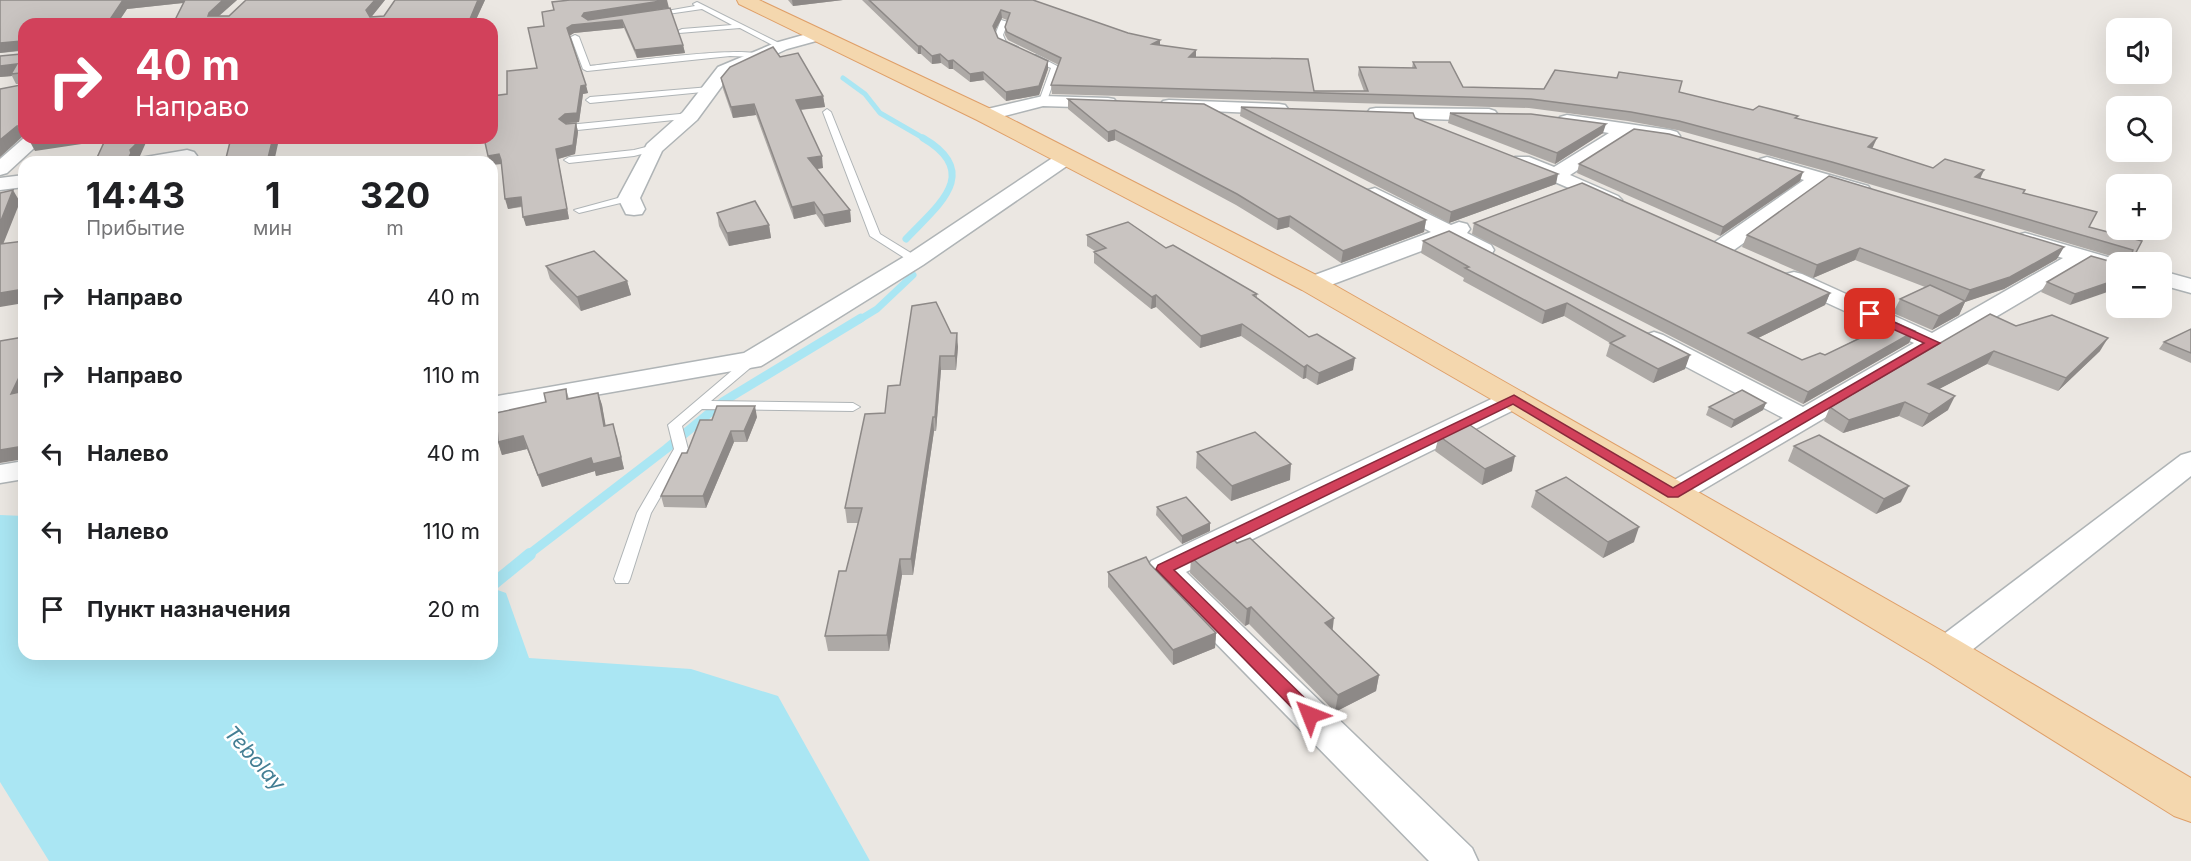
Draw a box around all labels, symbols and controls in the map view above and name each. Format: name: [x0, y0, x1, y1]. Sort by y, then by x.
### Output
map controls: [2106, 18, 2172, 318]
button: sound: [2106, 18, 2172, 84]
text: 40 m: [135, 39, 240, 90]
icon: right: [36, 42, 114, 120]
text: Направо: [135, 90, 250, 123]
button: search: [2106, 96, 2172, 162]
text: 14:43: [86, 173, 185, 217]
text: 1: [265, 173, 280, 217]
text: 320: [360, 173, 430, 217]
button: +: [2106, 174, 2172, 240]
text: Прибытие: [86, 216, 185, 240]
text: мин: [253, 216, 292, 240]
text: m: [386, 216, 404, 240]
button: −: [2106, 252, 2172, 318]
icon: right: [36, 281, 69, 314]
text: Направо: [87, 284, 183, 310]
text: 40 m: [426, 284, 480, 310]
pin: [1844, 288, 1895, 339]
icon: arrive: [1853, 297, 1886, 330]
icon: right: [36, 359, 69, 392]
text: Направо: [87, 362, 183, 388]
text: 110 m: [423, 362, 480, 388]
icon: left: [36, 437, 69, 470]
text: Налево: [87, 440, 169, 466]
text: 40 m: [426, 440, 480, 466]
icon: left: [36, 515, 69, 548]
text: Налево: [87, 518, 169, 544]
text: 110 m: [423, 518, 480, 544]
icon: arrive: [36, 593, 69, 626]
text: Пункт назначения: [87, 596, 291, 622]
text: 20 m: [427, 596, 480, 622]
position arrow: [1278, 683, 1342, 747]
water label: Tebolay: [219, 720, 292, 797]

